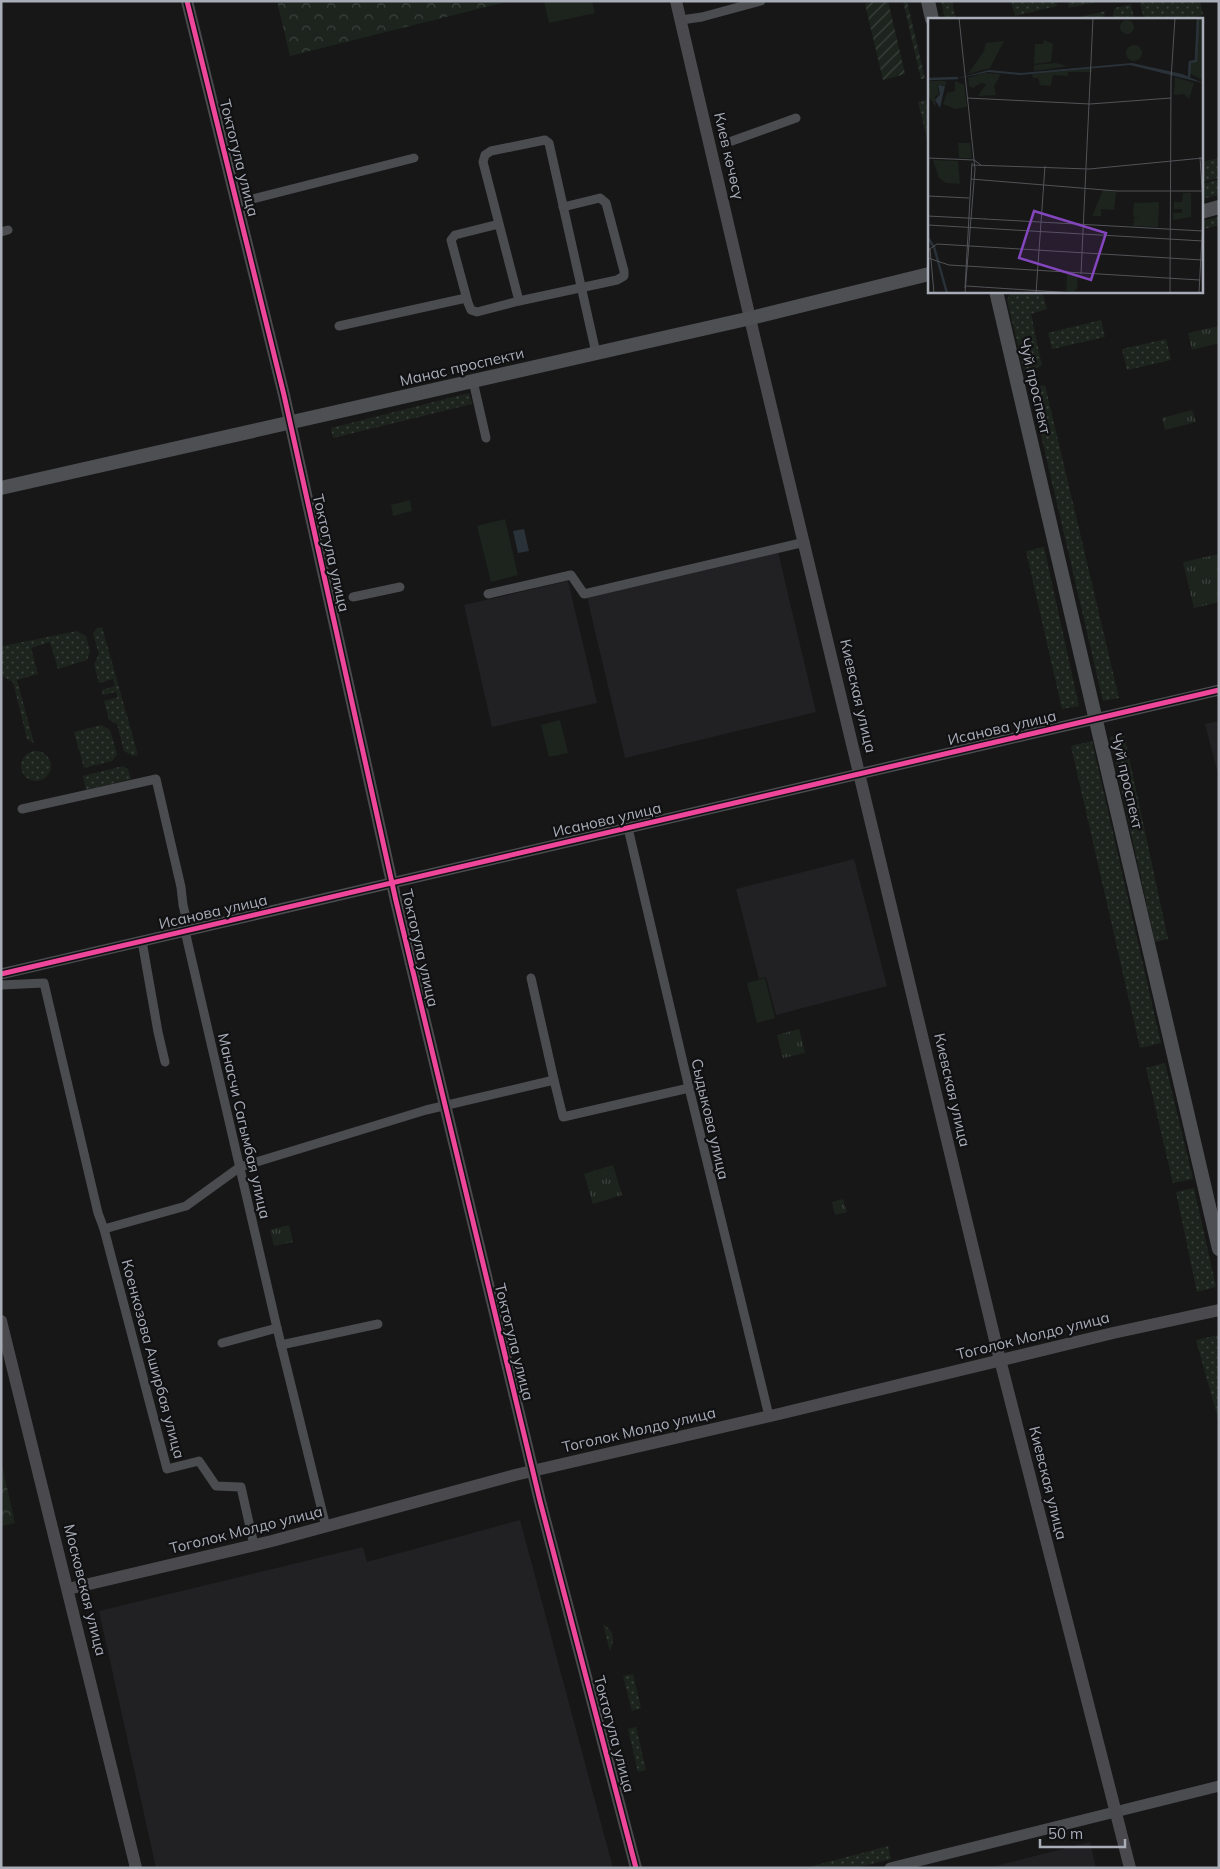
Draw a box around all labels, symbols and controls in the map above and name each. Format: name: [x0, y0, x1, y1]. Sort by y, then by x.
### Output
inset map: [928, 18, 1202, 292]
street label: Токтогула улица: [216, 97, 263, 218]
street label: Киев көчөсү: [710, 110, 749, 201]
street label: Чуй проспект: [1015, 336, 1056, 436]
street label: Манас проспекти: [398, 343, 526, 390]
street label: Токтогула улица: [309, 492, 354, 614]
street label: Киевская улица: [836, 637, 881, 755]
street label: Исанова улица: [946, 706, 1058, 749]
street label: Чуй проспект: [1107, 731, 1148, 831]
street label: Исанова улица: [551, 798, 663, 841]
street label: Токтогула улица: [398, 887, 443, 1009]
street label: Исанова улица: [157, 890, 269, 933]
street label: Манасчи Сагымбая улица: [214, 1031, 275, 1221]
street label: Киевская улица: [930, 1031, 975, 1149]
street label: Сыдыкова улица: [687, 1057, 734, 1181]
street label: Коенкозова Аширбая улица: [118, 1257, 189, 1461]
street label: Токтогула улица: [491, 1281, 538, 1402]
street label: Тоголок Молдо улица: [954, 1307, 1111, 1364]
street label: Тоголок Молдо улица: [560, 1403, 718, 1456]
street label: Киевская улица: [1025, 1424, 1072, 1542]
street label: Тоголок Молдо улица: [167, 1501, 324, 1558]
street label: Московская улица: [60, 1522, 111, 1658]
street label: Токтогула улица: [590, 1673, 639, 1794]
scale bar: [1040, 1816, 1125, 1848]
text: 50 m: [1048, 1824, 1083, 1843]

